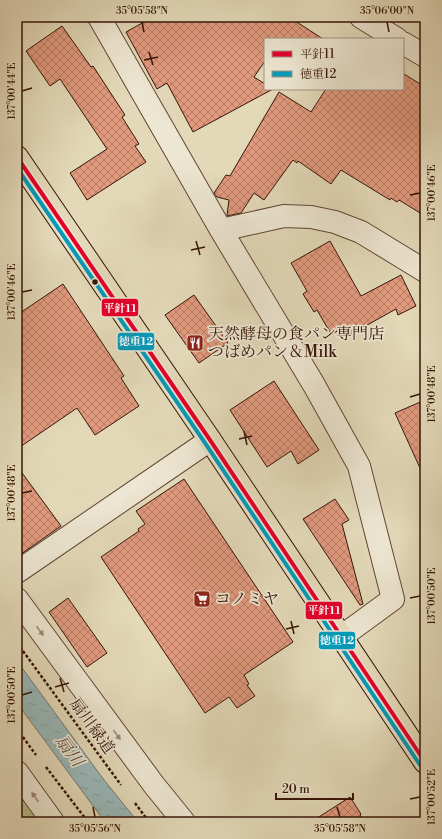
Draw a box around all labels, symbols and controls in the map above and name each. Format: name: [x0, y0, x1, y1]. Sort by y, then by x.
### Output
text: 35°05'58"N: [116, 5, 169, 17]
text: 35°06'00"N: [360, 5, 415, 17]
legend: [264, 38, 404, 90]
text: 平針11: [300, 47, 336, 62]
text: 137°00'44"E: [6, 63, 18, 119]
text: 徳重12: [300, 67, 336, 82]
text: 137°00'46"E: [426, 165, 438, 221]
text: 137°00'46"E: [6, 264, 18, 320]
unlabelled marker: [90, 277, 100, 287]
line badge: 平針11: [101, 298, 139, 317]
text: 平針11: [104, 302, 137, 316]
place label: 天然酵母の食パン専門店 つばめパン＆Milk: [208, 324, 384, 362]
line badge: 徳重12: [117, 332, 155, 351]
restaurant icon: 天然酵母の食パン専門店 つばめパン＆Milk: [185, 333, 205, 353]
text: 徳重12: [119, 335, 153, 349]
text: 137°00'48"E: [426, 366, 438, 422]
text: 137°00'48"E: [6, 465, 18, 521]
text: 137°00'50"E: [426, 568, 438, 624]
supermarket icon: コノミヤ: [192, 589, 212, 609]
place label: コノミヤ: [215, 589, 279, 609]
line badge: 平針11: [305, 601, 343, 620]
text: 平針11: [308, 604, 341, 618]
one-way arrow: [36, 625, 44, 636]
line badge: 徳重12: [318, 631, 356, 650]
text: 徳重12: [320, 634, 354, 648]
text: 137°00'50"E: [6, 667, 18, 723]
street label: 扇川緑道: [65, 694, 119, 758]
one-way arrow: [113, 730, 122, 741]
water label: 扇川: [51, 731, 87, 771]
text: 137°00'52"E: [426, 769, 438, 825]
scale bar: [276, 775, 353, 801]
text: 20 m: [282, 782, 310, 797]
one-way arrow: [31, 791, 39, 802]
text: 35°05'56"N: [69, 823, 122, 835]
text: 35°05'58"N: [314, 823, 367, 835]

